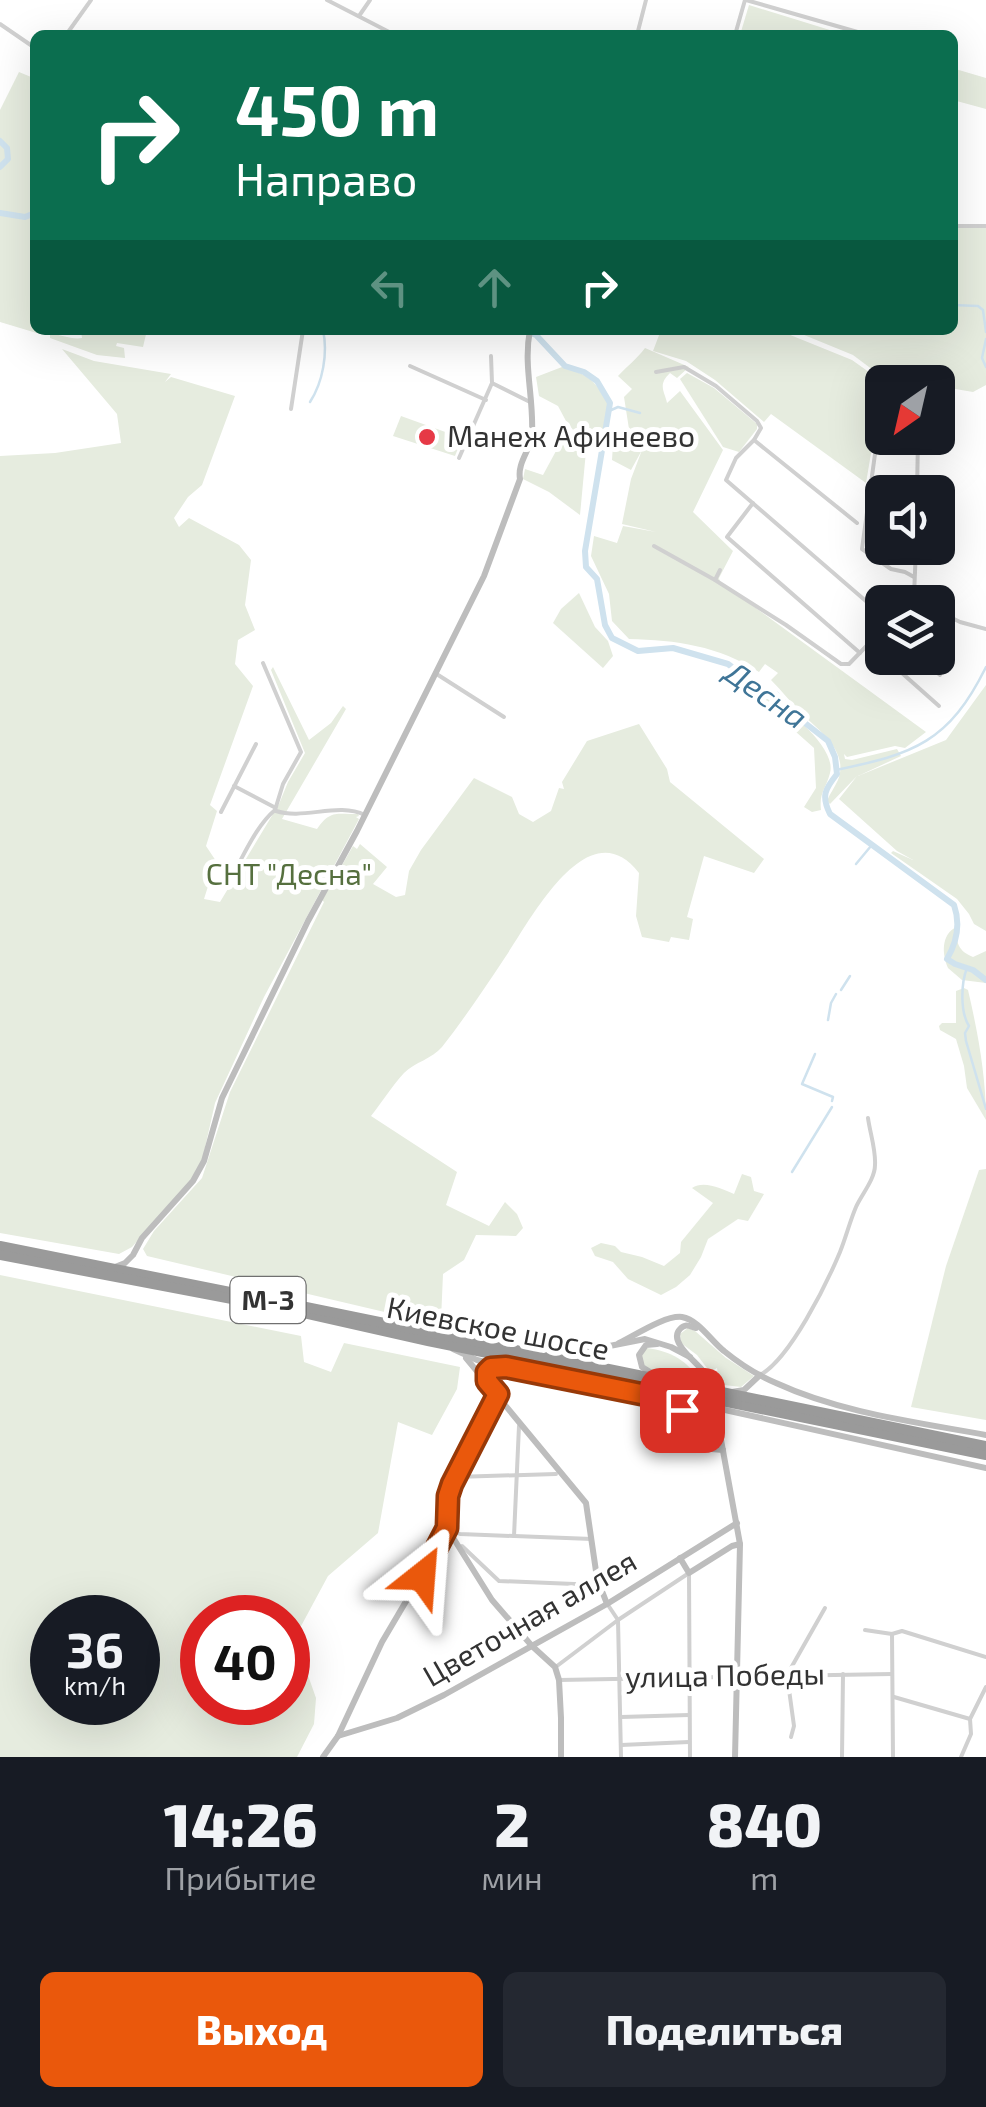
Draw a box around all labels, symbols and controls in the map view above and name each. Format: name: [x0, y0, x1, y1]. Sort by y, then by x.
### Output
text: 450 m: [235, 66, 439, 150]
icon: right: [70, 70, 200, 200]
text: Направо: [235, 151, 417, 205]
icon: left: [362, 260, 417, 315]
icon: ahead: [467, 260, 522, 315]
icon: right: [572, 260, 627, 315]
north arrow: [865, 365, 955, 455]
map controls: [865, 365, 955, 675]
place label: Манеж Афинеево: [447, 417, 695, 453]
marker: Манеж Афинеево: [416, 426, 438, 448]
button: sound: [865, 475, 955, 565]
button: layers: [865, 585, 955, 675]
water label: Десна: [717, 650, 816, 735]
park label: СНТ "Десна": [206, 855, 372, 891]
road number: М-3: [230, 1277, 306, 1323]
street label: Киевское шоссе: [384, 1288, 613, 1366]
pin: [640, 1368, 725, 1453]
icon: arrive: [655, 1383, 710, 1438]
position arrow: [370, 1524, 474, 1628]
street label: Цветочная аллея: [416, 1542, 642, 1693]
speed limit sign: 40: [180, 1595, 310, 1725]
text: 36: [66, 1618, 124, 1678]
street label: улица Победы: [625, 1654, 825, 1695]
text: km/h: [64, 1670, 126, 1700]
text: 14:26: [164, 1787, 317, 1859]
text: 2: [494, 1787, 530, 1859]
text: 840: [706, 1787, 822, 1859]
text: Прибытие: [165, 1858, 317, 1896]
text: мин: [481, 1858, 543, 1896]
text: m: [750, 1858, 778, 1896]
button: Выход: [40, 1972, 483, 2087]
button: Поделиться: [503, 1972, 946, 2087]

